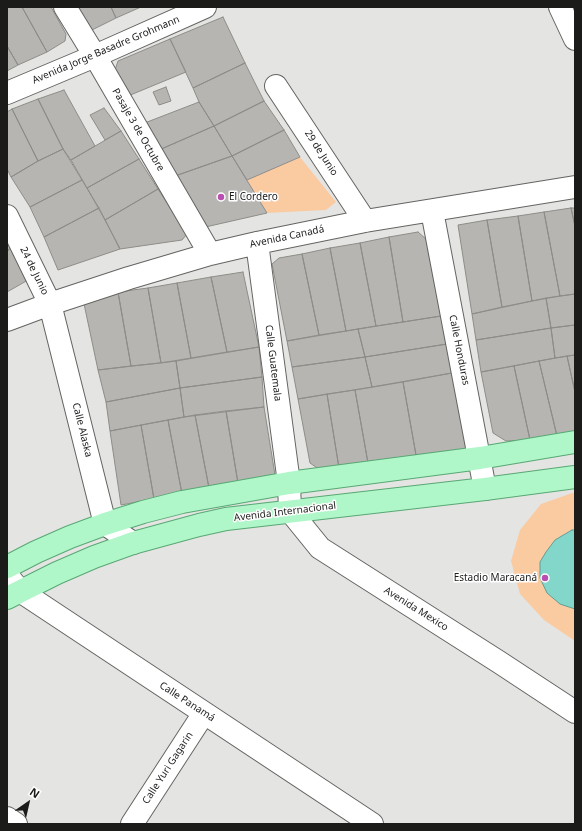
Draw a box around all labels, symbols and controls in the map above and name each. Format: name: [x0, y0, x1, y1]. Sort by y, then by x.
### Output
street label: Avenida Jorge Basadre Grohmann: [30, 13, 182, 87]
street label: Pasaje 3 de Octubre: [109, 86, 167, 174]
street label: 29 de Junio: [302, 128, 340, 178]
place label: El Cordero: [229, 191, 278, 203]
marker: El Cordero: [216, 192, 226, 202]
street label: Avenida Canadá: [249, 223, 325, 251]
street label: 24 de Junio: [17, 245, 51, 297]
street label: Calle Honduras: [446, 314, 472, 386]
street label: Calle Guatemala: [262, 324, 284, 402]
street label: Calle Alaska: [69, 402, 95, 458]
street label: Avenida Internacional: [233, 500, 337, 524]
place label: Estadio Maracaná: [454, 572, 537, 584]
marker: Estadio Maracaná: [540, 573, 550, 583]
street label: Avenida Mexico: [382, 584, 450, 634]
street label: Calle Panamá: [157, 680, 217, 724]
street label: Calle Yuri Gagarin: [140, 730, 196, 806]
north arrow: [8, 783, 48, 823]
text: N: [27, 784, 43, 801]

